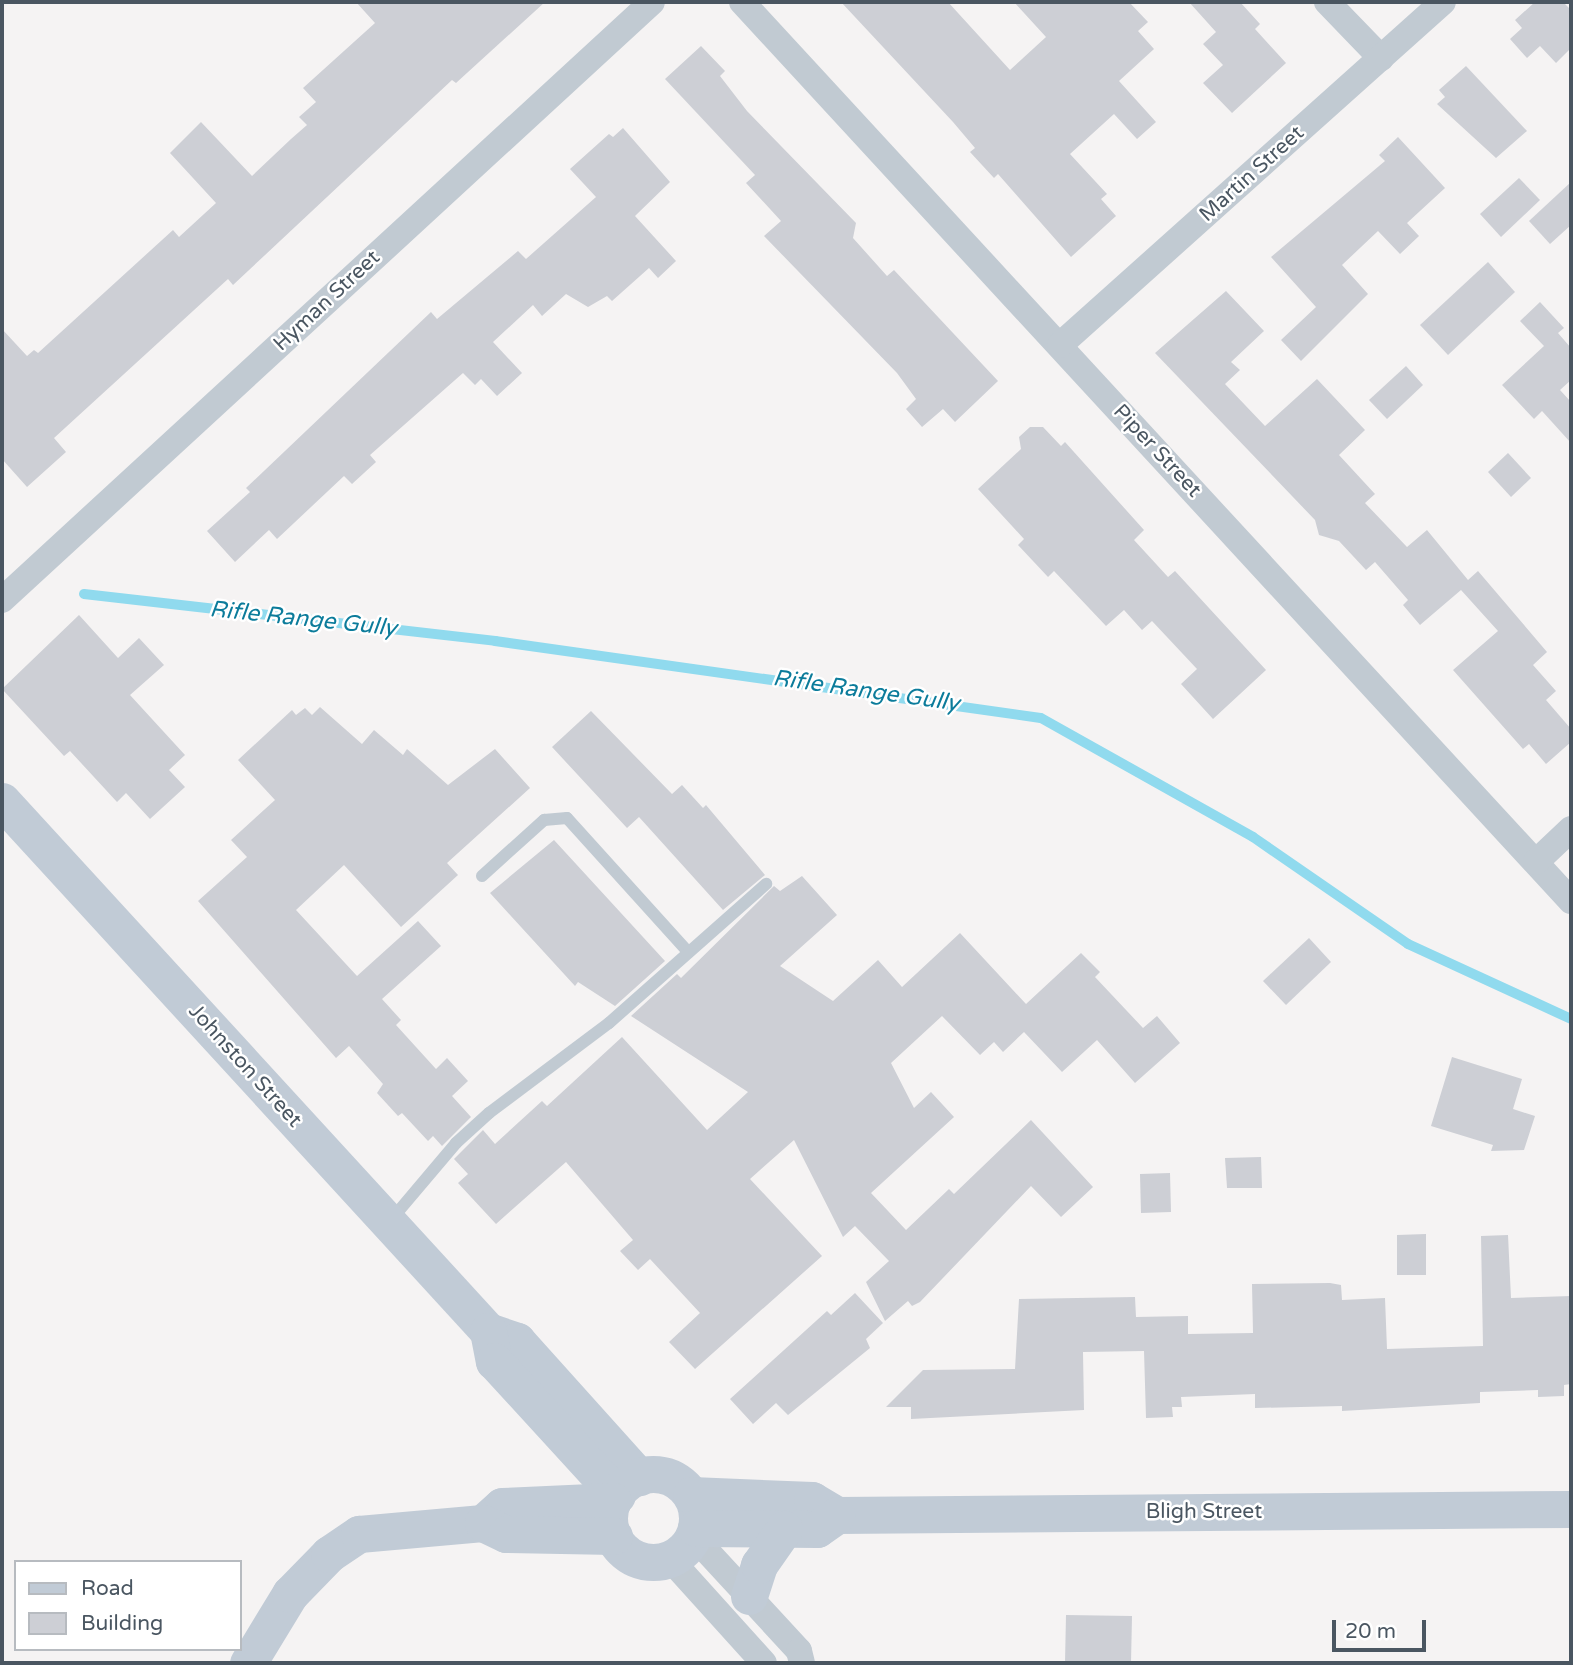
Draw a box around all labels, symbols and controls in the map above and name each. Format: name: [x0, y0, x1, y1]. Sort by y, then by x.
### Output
street label: Martin Street: [1195, 121, 1309, 227]
street label: Hyman Street: [269, 245, 385, 357]
street label: Piper Street: [1108, 399, 1206, 503]
water label: Rifle Range Gully: [208, 595, 398, 643]
water label: Rifle Range Gully: [771, 664, 961, 718]
street label: Johnston Street: [183, 999, 307, 1133]
street label: Bligh Street: [1146, 1499, 1262, 1525]
legend: [14, 1560, 242, 1651]
text: Road: [81, 1576, 134, 1601]
scale bar: [1335, 1606, 1430, 1650]
text: Building: [81, 1611, 163, 1636]
text: 20 m: [1345, 1619, 1396, 1644]

